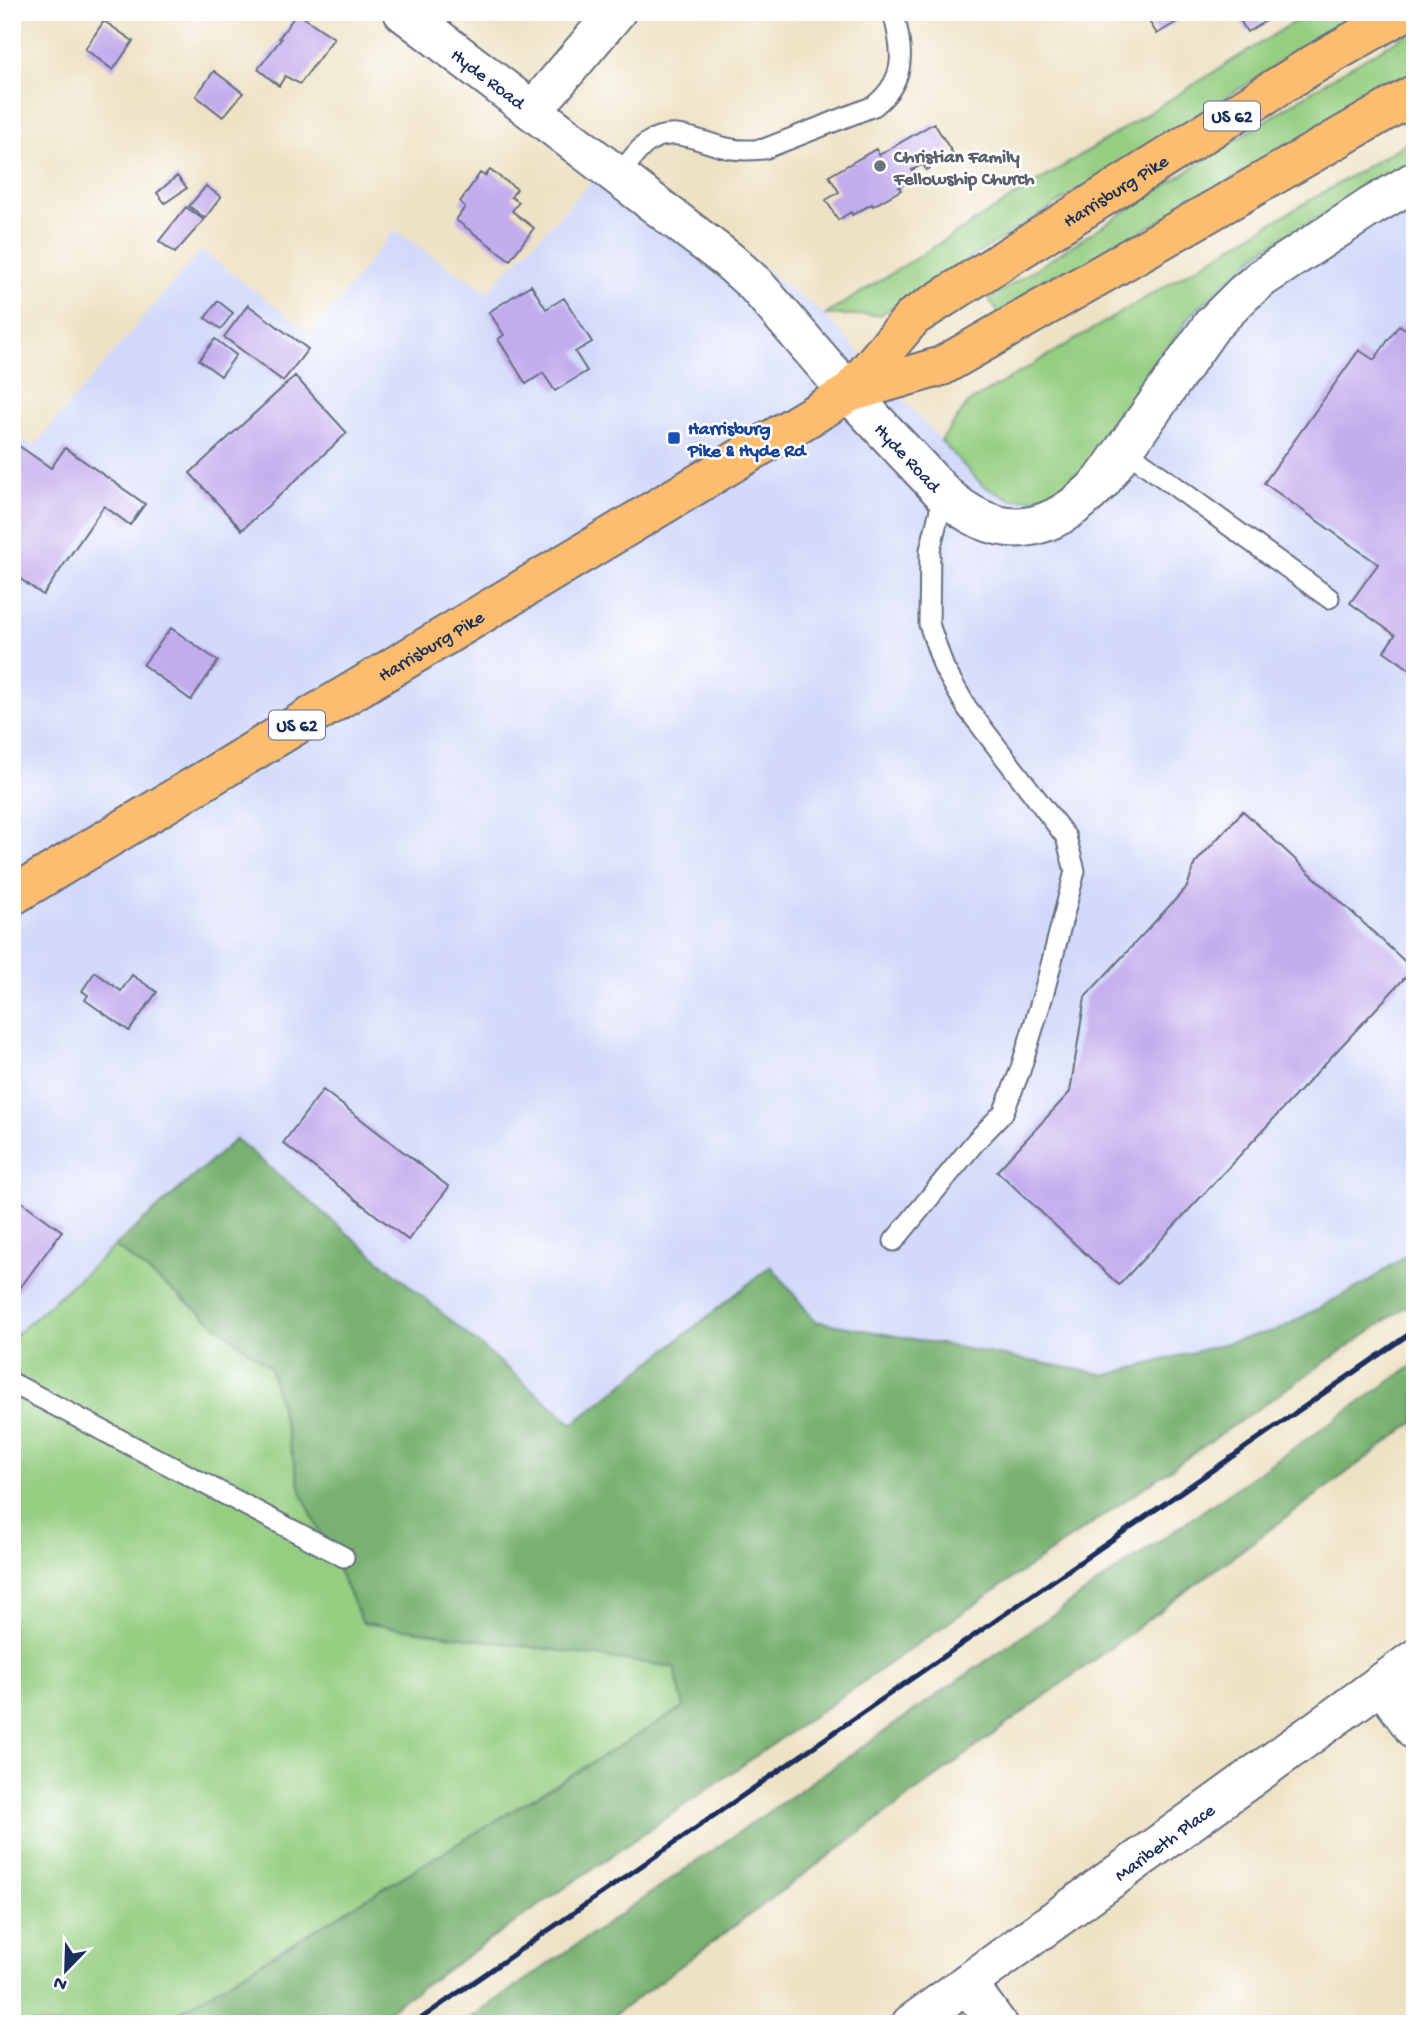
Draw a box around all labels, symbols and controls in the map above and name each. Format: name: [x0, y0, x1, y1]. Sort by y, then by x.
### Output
street label: Hyde Road: [445, 45, 530, 117]
road number: US 62: [1204, 102, 1260, 131]
place label: Christian Family Fellowship Church: [893, 147, 1035, 192]
street label: Harrisburg Pike: [1060, 151, 1174, 234]
marker: Christian Family Fellowship Church: [872, 158, 888, 174]
place label: Harrisburg Pike & Hyde Rd: [687, 419, 807, 464]
street label: Hyde Road: [868, 419, 946, 500]
marker: Harrisburg Pike & Hyde Rd: [666, 430, 682, 446]
street label: Harrisburg Pike: [375, 607, 490, 688]
road number: US 62: [269, 710, 325, 740]
street label: Maribeth Place: [1111, 1800, 1221, 1888]
north arrow: [32, 1934, 102, 2004]
text: N: [51, 1969, 71, 1995]

